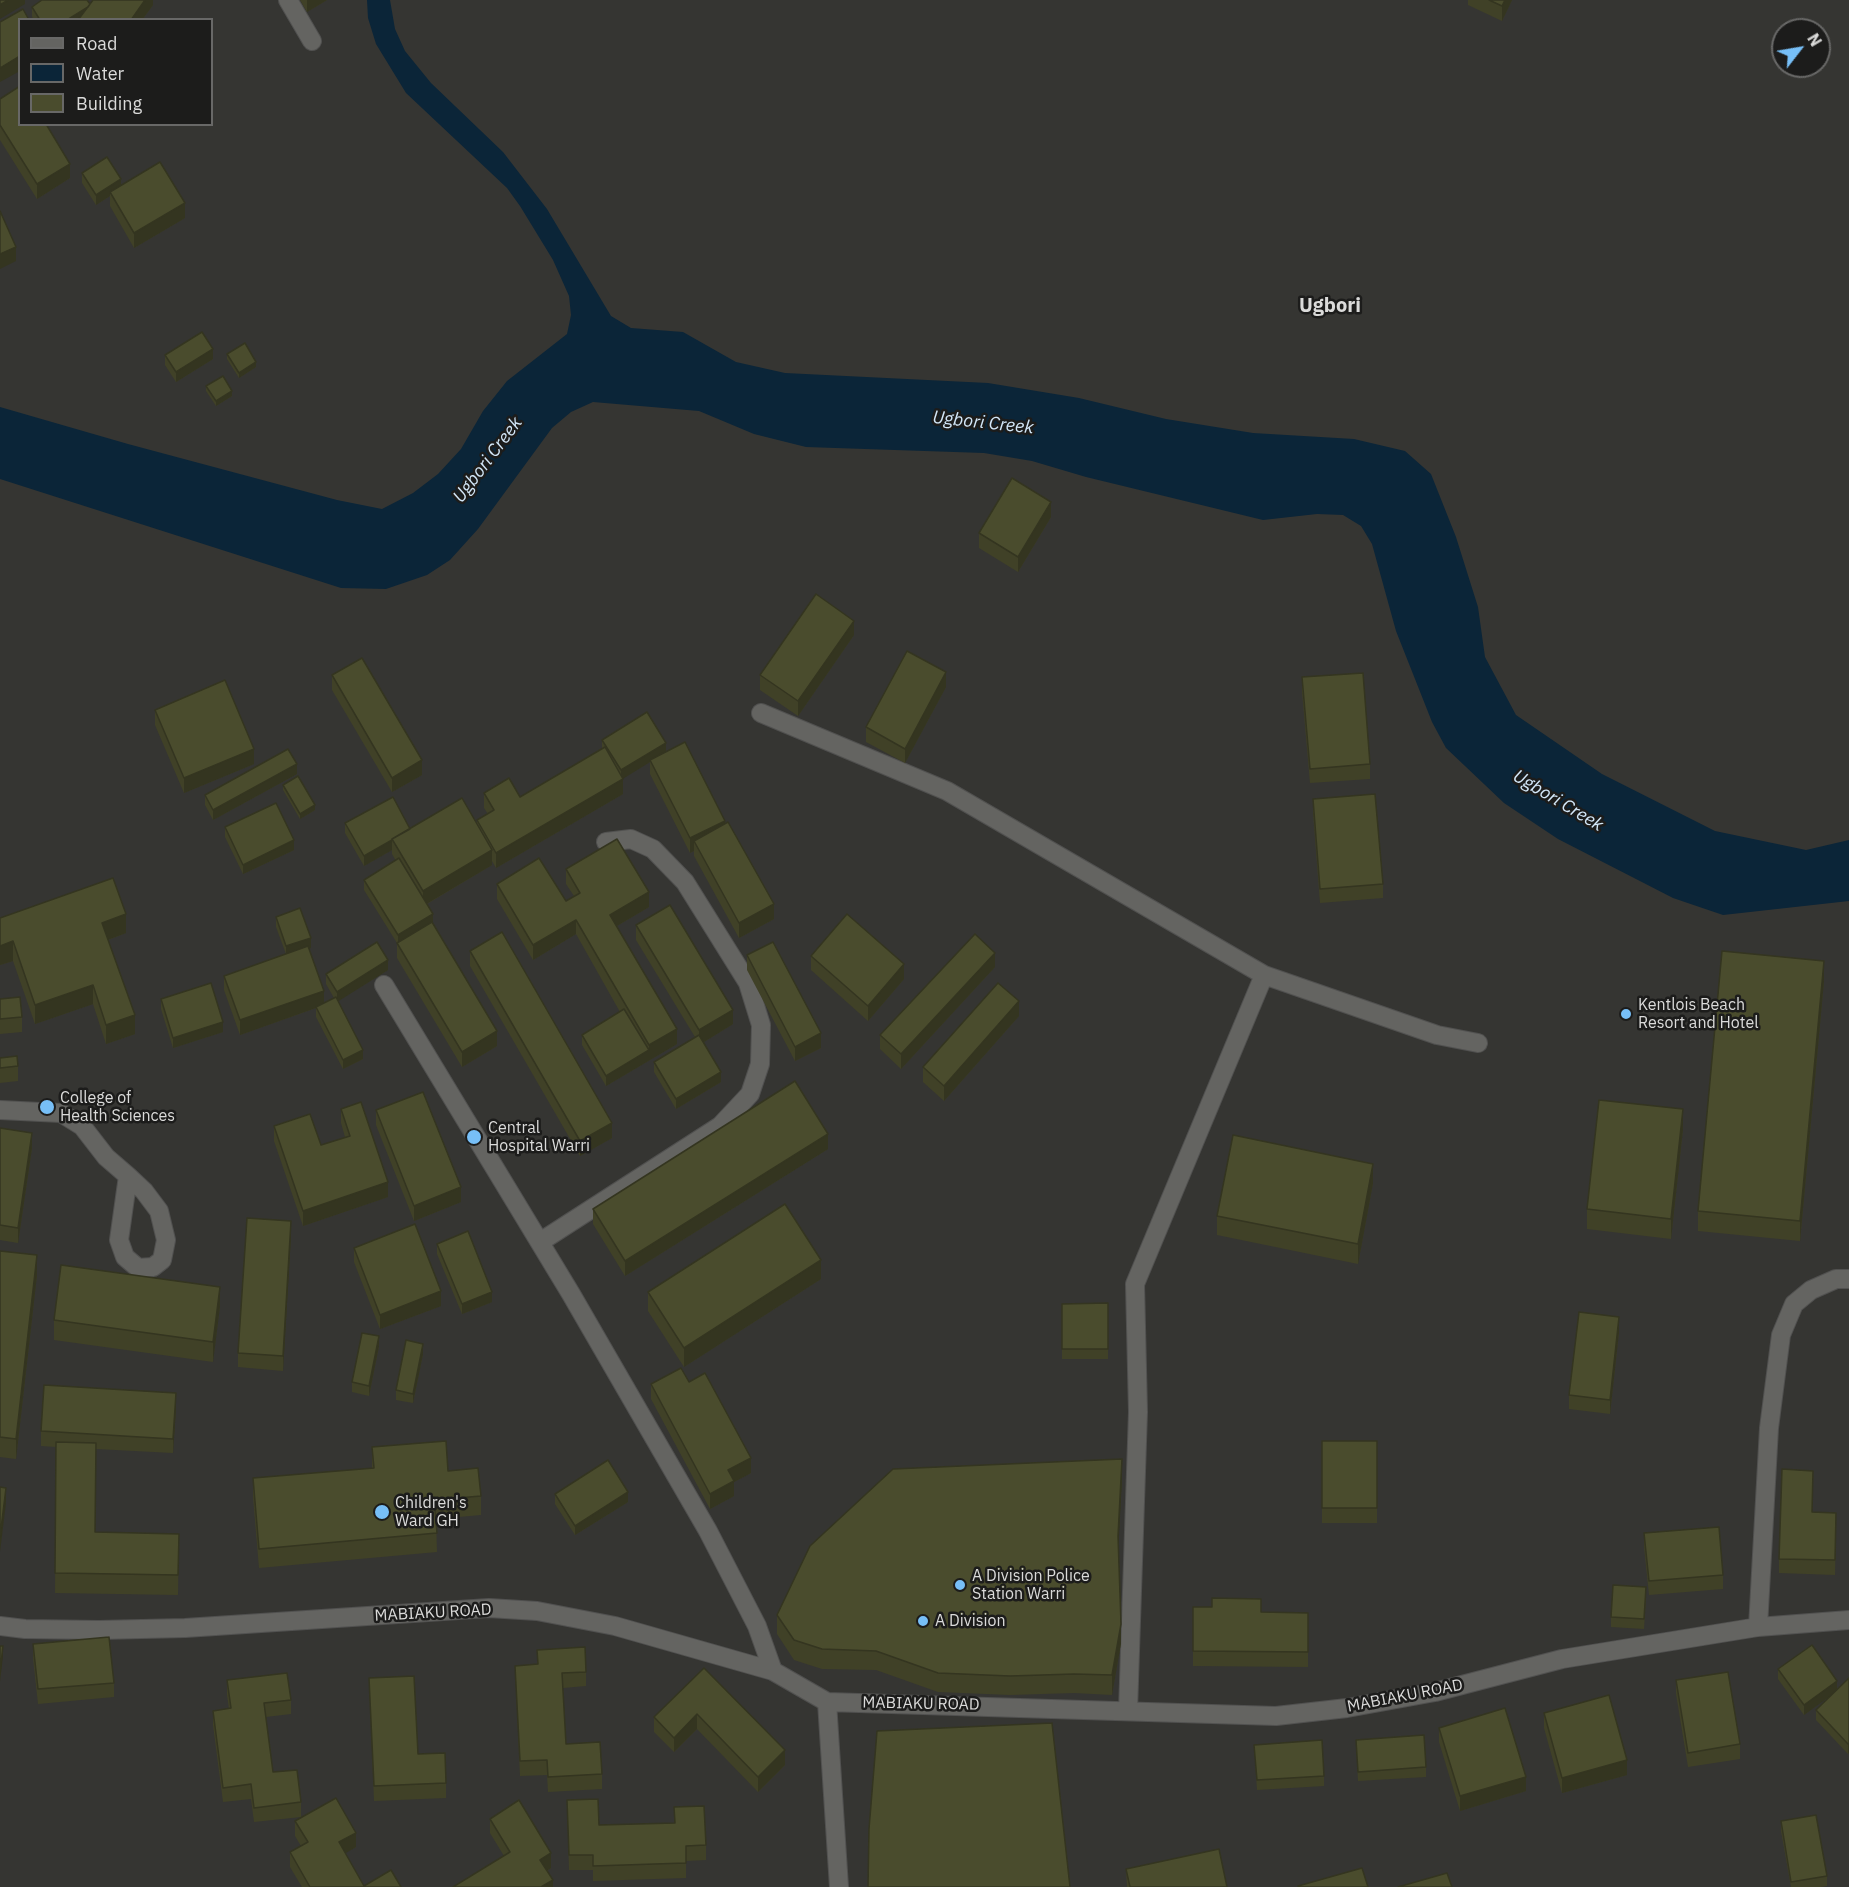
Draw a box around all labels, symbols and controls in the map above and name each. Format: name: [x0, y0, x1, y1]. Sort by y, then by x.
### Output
legend: [18, 18, 213, 126]
north arrow: [1771, 18, 1831, 78]
text: N: [1803, 30, 1826, 50]
text: Road: [76, 32, 117, 55]
text: Water: [76, 62, 124, 85]
text: Building: [76, 92, 142, 115]
district label: Ugbori: [1299, 294, 1361, 318]
water label: Ugbori Creek: [931, 407, 1035, 439]
water label: Ugbori Creek: [449, 413, 527, 507]
water label: Ugbori Creek: [1509, 766, 1607, 836]
place label: Kentlois Beach Resort and Hotel: [1638, 995, 1759, 1033]
marker: Kentlois Beach Resort and Hotel: [1619, 1007, 1633, 1021]
place label: College of Health Sciences: [60, 1088, 175, 1126]
marker: College of Health Sciences: [38, 1098, 56, 1116]
place label: Central Hospital Warri: [488, 1118, 590, 1156]
marker: Central Hospital Warri: [465, 1128, 483, 1146]
place label: Children's Ward GH: [395, 1493, 467, 1531]
marker: Children's Ward GH: [373, 1503, 391, 1521]
place label: A Division Police Station Warri: [972, 1566, 1090, 1604]
marker: A Division Police Station Warri: [953, 1578, 967, 1592]
street label: MABIAKU ROAD: [374, 1600, 492, 1626]
place label: A Division: [935, 1611, 1005, 1631]
marker: A Division: [916, 1614, 930, 1628]
street label: MABIAKU ROAD: [1346, 1675, 1464, 1717]
street label: MABIAKU ROAD: [862, 1693, 980, 1715]

